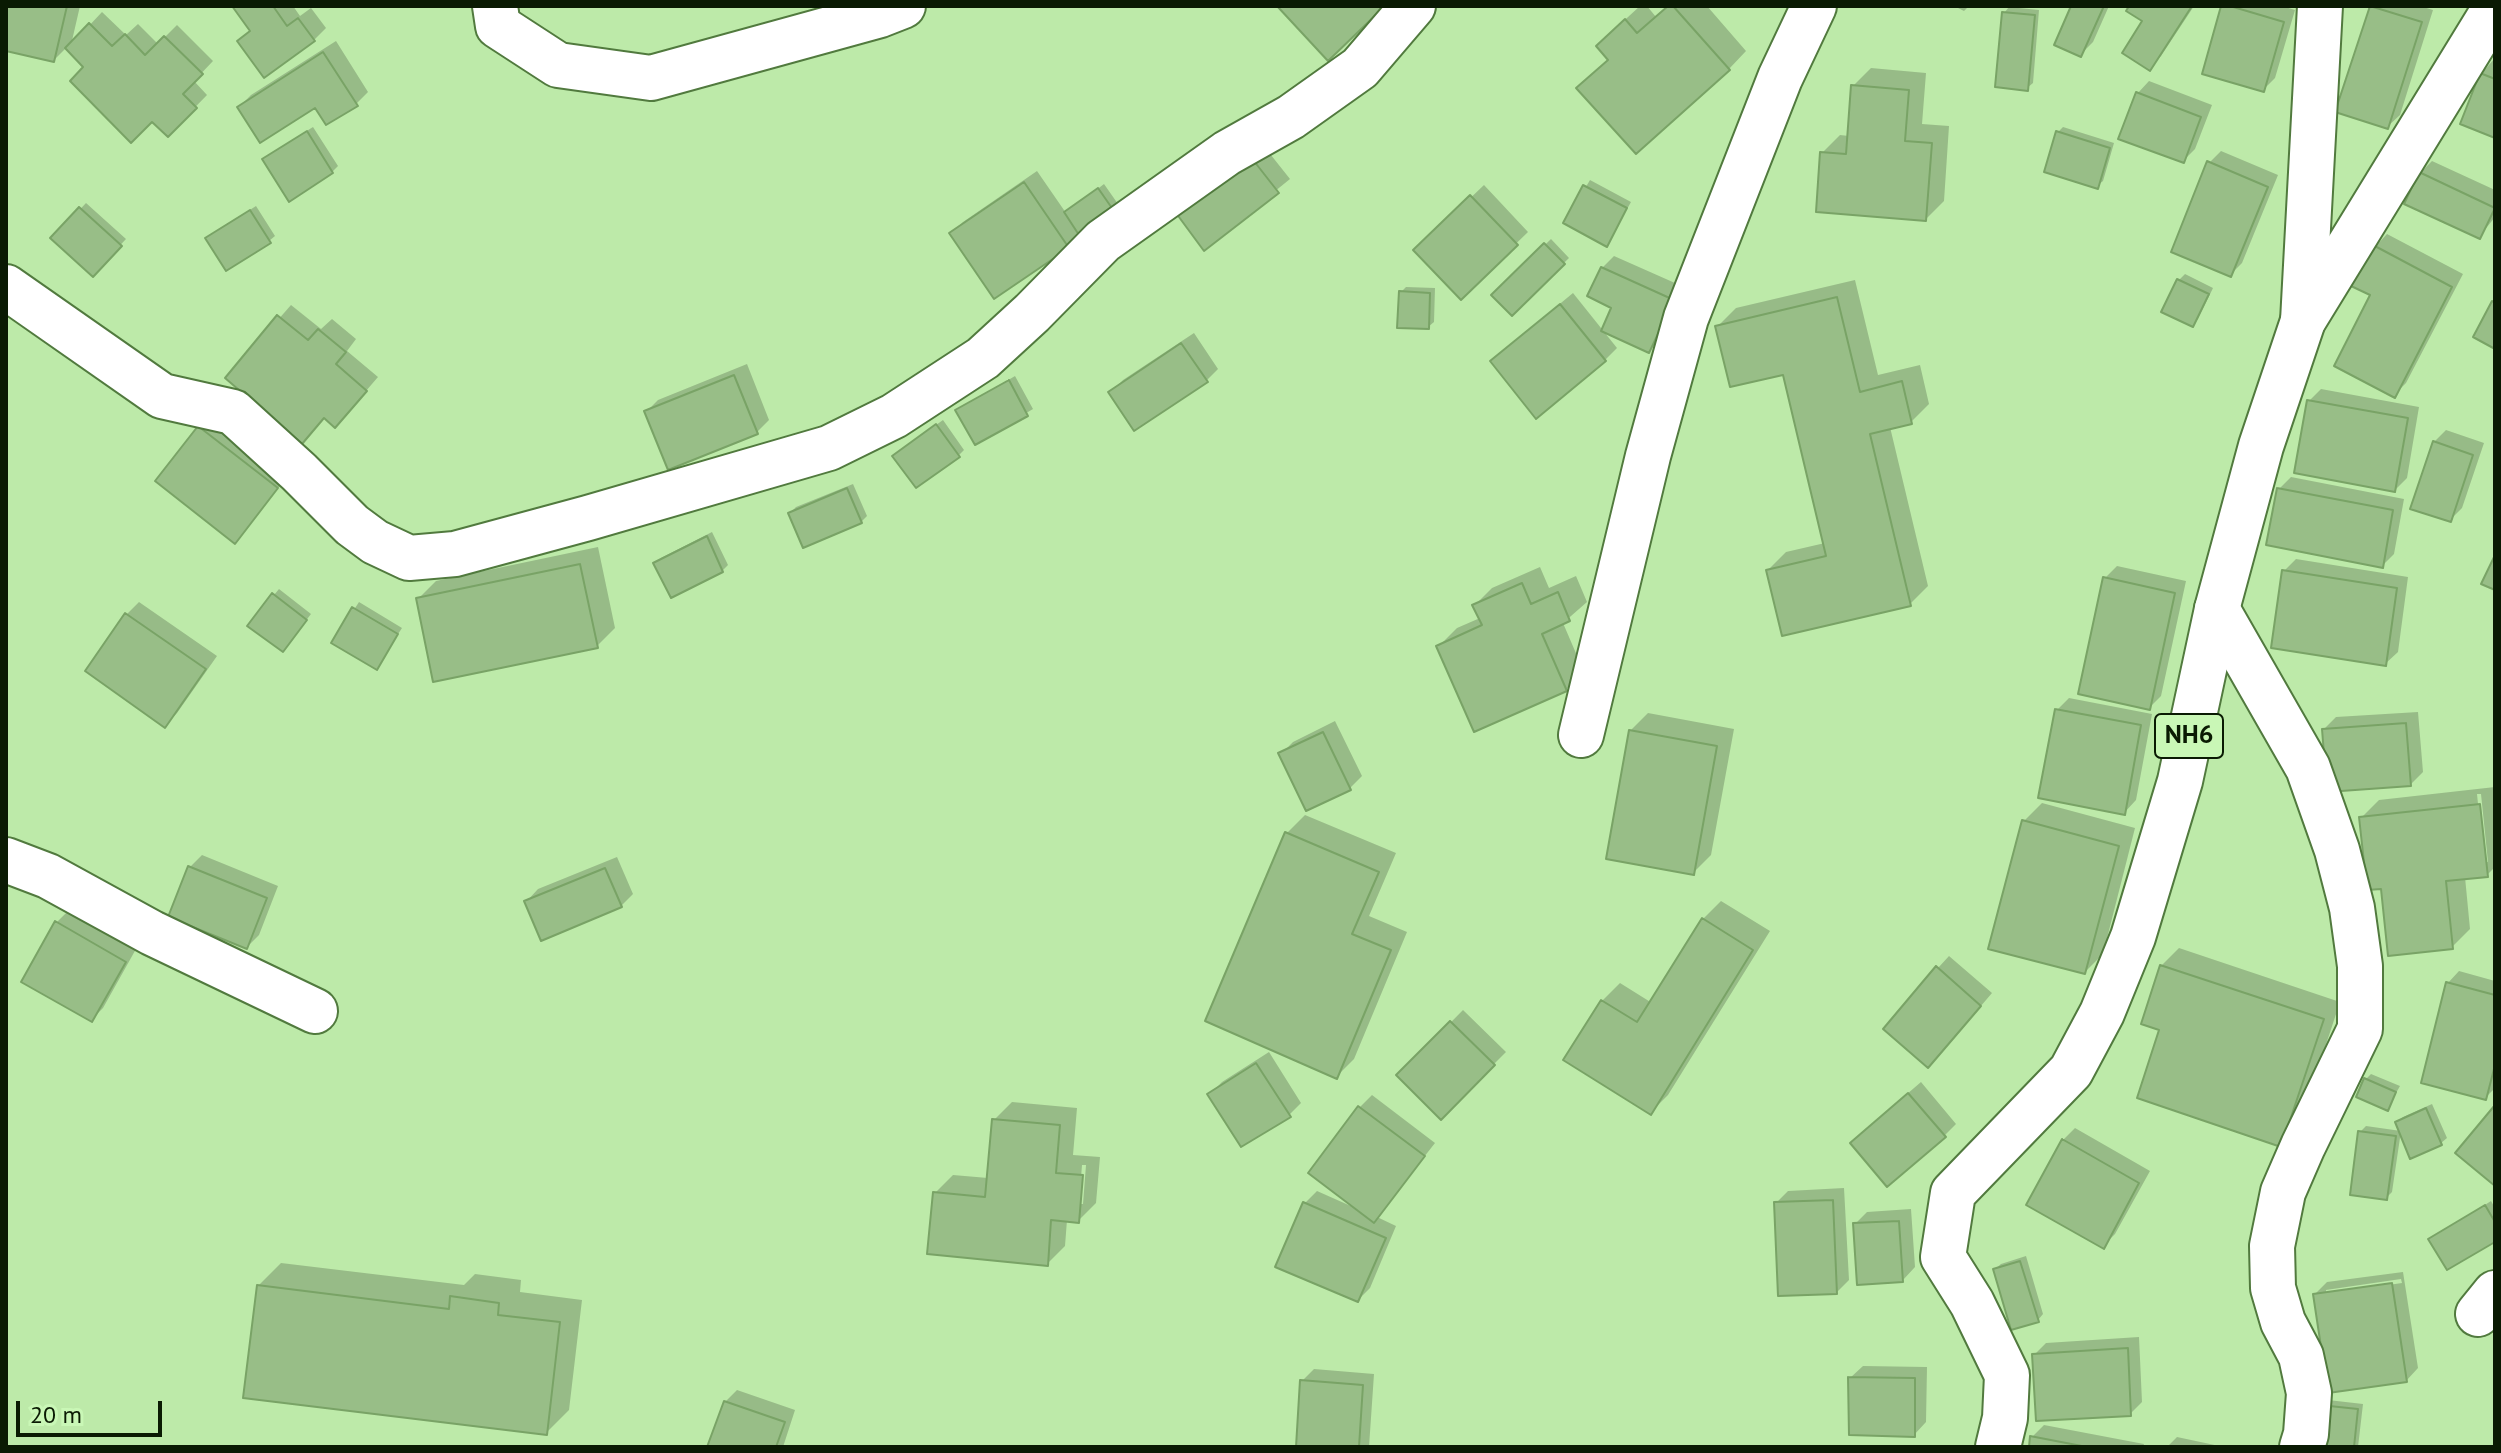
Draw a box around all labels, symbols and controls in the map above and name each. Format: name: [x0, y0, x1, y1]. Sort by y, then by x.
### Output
road number: NH6: [2155, 714, 2223, 758]
scale bar: [20, 1385, 166, 1435]
text: 20 m: [30, 1399, 82, 1430]

